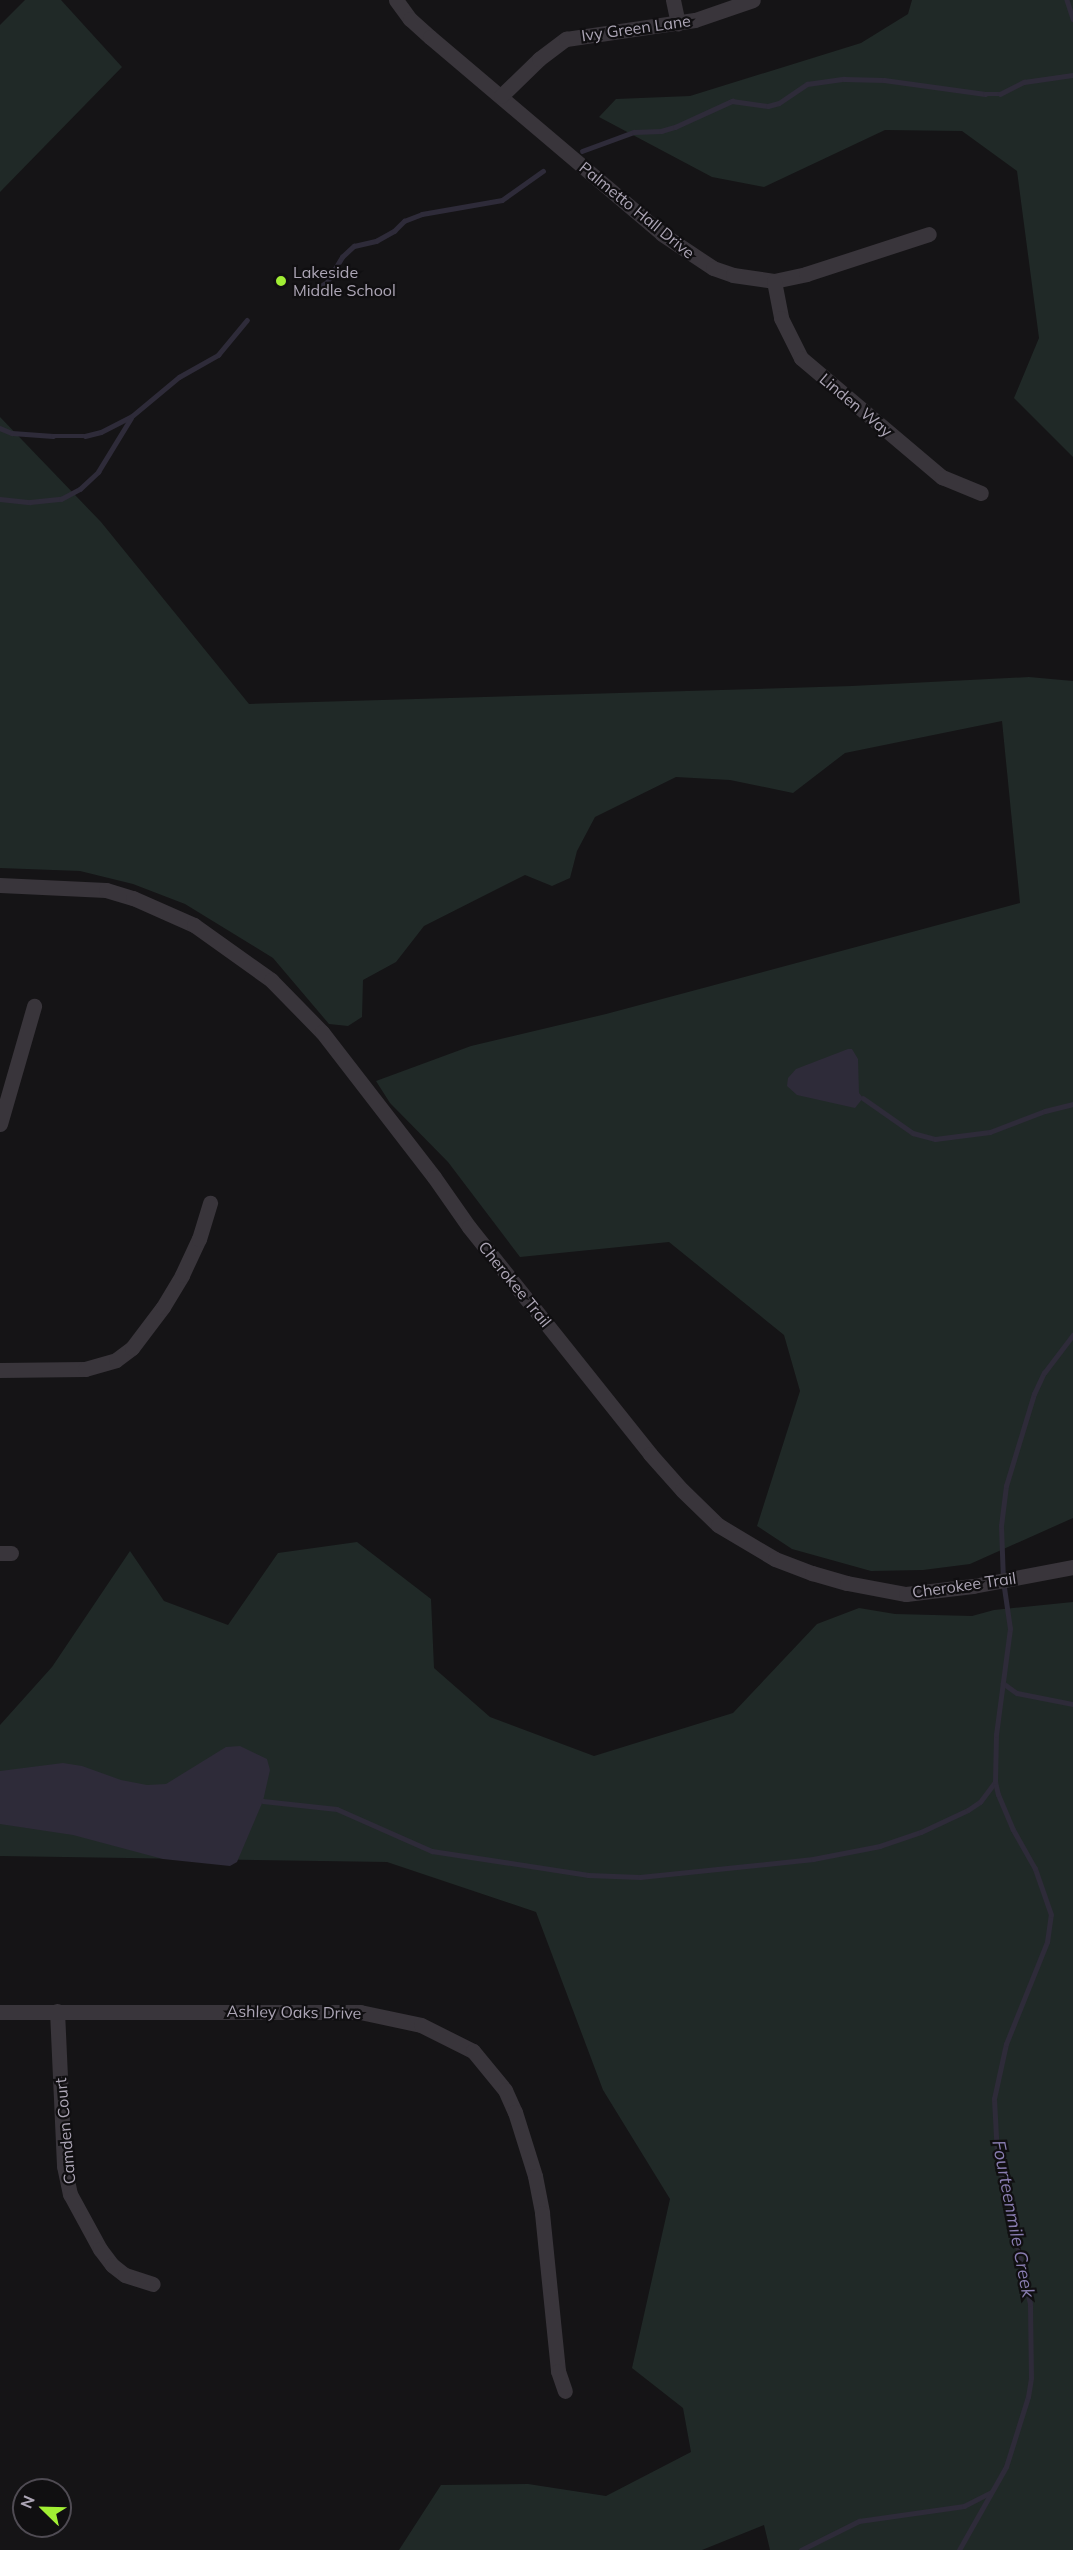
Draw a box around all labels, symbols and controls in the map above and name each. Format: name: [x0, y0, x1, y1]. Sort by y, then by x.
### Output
street label: Ivy Green Lane: [580, 11, 692, 45]
street label: Palmetto Hall Drive: [576, 158, 698, 262]
place label: Lakeside Middle School: [293, 262, 396, 300]
marker: Lakeside Middle School: [274, 274, 288, 288]
street label: Linden Way: [816, 369, 896, 441]
street label: Cherokee Trail: [475, 1237, 555, 1331]
street label: Cherokee Trail: [911, 1568, 1017, 1602]
street label: Ashley Oaks Drive: [226, 2001, 362, 2023]
street label: Camden Court: [51, 2077, 79, 2185]
water label: Fourteenmile Creek: [987, 2138, 1039, 2300]
north arrow: [12, 2478, 72, 2538]
text: N: [16, 2492, 39, 2511]

